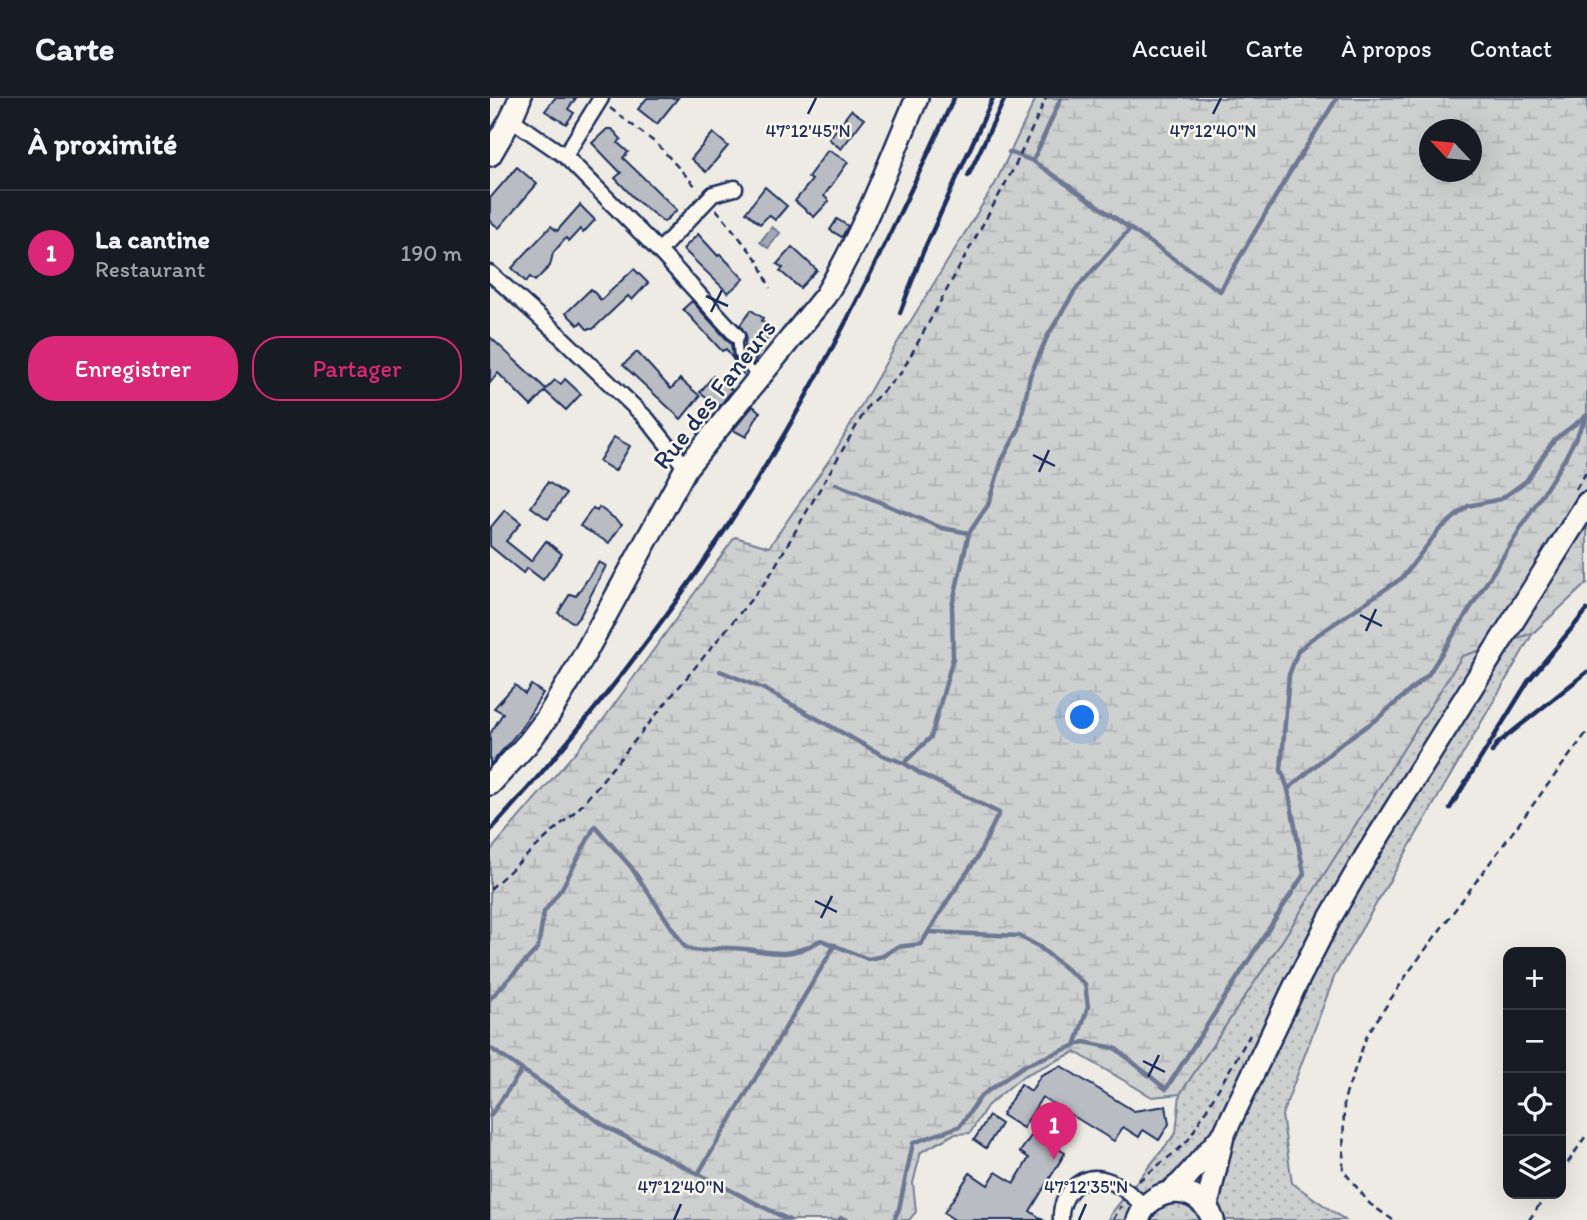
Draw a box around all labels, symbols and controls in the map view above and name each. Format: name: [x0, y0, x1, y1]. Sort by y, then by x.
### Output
text: Carte: [35, 29, 115, 68]
text: Accueil: [1132, 34, 1207, 63]
text: Carte: [1245, 34, 1303, 63]
text: À propos: [1341, 34, 1432, 63]
text: Contact: [1470, 34, 1552, 63]
north arrow: [1419, 119, 1482, 182]
text: 47°12'45"N: [765, 120, 851, 142]
text: 47°12'40"N: [1170, 120, 1256, 142]
text: À proximité: [28, 125, 177, 162]
text: La cantine: [95, 223, 210, 255]
text: 1: [46, 239, 56, 267]
text: 190 m: [401, 239, 462, 267]
text: Restaurant: [95, 255, 205, 283]
street label: Rue des Faneurs: [645, 312, 783, 476]
button: Enregistrer: [28, 336, 238, 401]
button: Partager: [252, 336, 462, 401]
your location: [1065, 700, 1099, 734]
map controls: [1503, 947, 1566, 1199]
button: +: [1503, 947, 1566, 1010]
button: −: [1503, 1010, 1566, 1073]
button: locate: [1503, 1073, 1566, 1136]
pin: 1: [1031, 1102, 1077, 1160]
button: layers: [1503, 1136, 1566, 1199]
text: 47°12'40"N: [638, 1176, 724, 1198]
text: 47°12'35"N: [1044, 1176, 1128, 1198]

